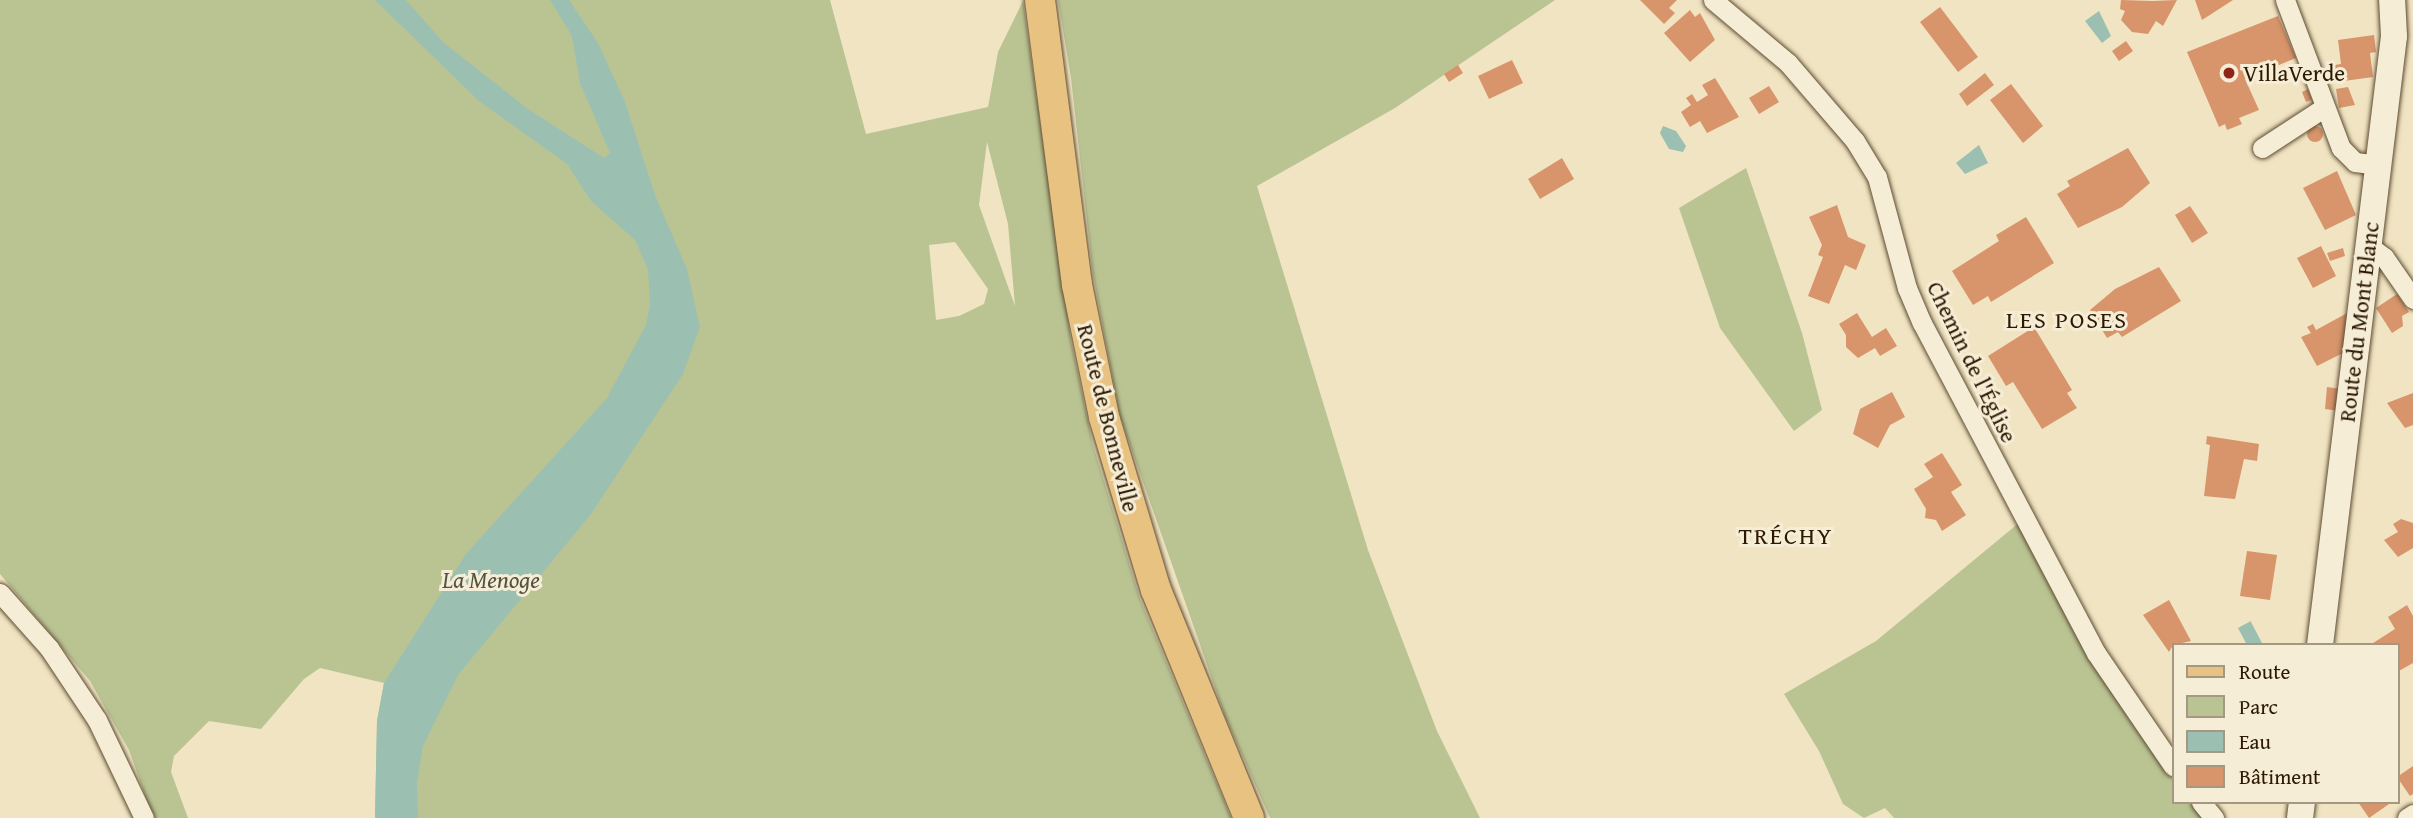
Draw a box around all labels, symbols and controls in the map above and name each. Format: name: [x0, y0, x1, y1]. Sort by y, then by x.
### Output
place label: VillaVerde: [2243, 59, 2345, 87]
marker: VillaVerde: [2221, 65, 2237, 81]
street label: Route du Mont Blanc: [2333, 220, 2385, 424]
street label: Chemin de l'Église: [1921, 277, 2023, 447]
district label: LES POSES: [2007, 306, 2127, 334]
street label: Route de Bonneville: [1071, 321, 1145, 515]
district label: TRÉCHY: [1739, 522, 1833, 550]
water label: La Menoge: [442, 566, 540, 594]
legend: [2172, 643, 2399, 804]
text: Route: [2239, 656, 2290, 687]
text: Parc: [2239, 691, 2278, 722]
text: Eau: [2239, 726, 2271, 757]
text: Bâtiment: [2239, 761, 2320, 792]

